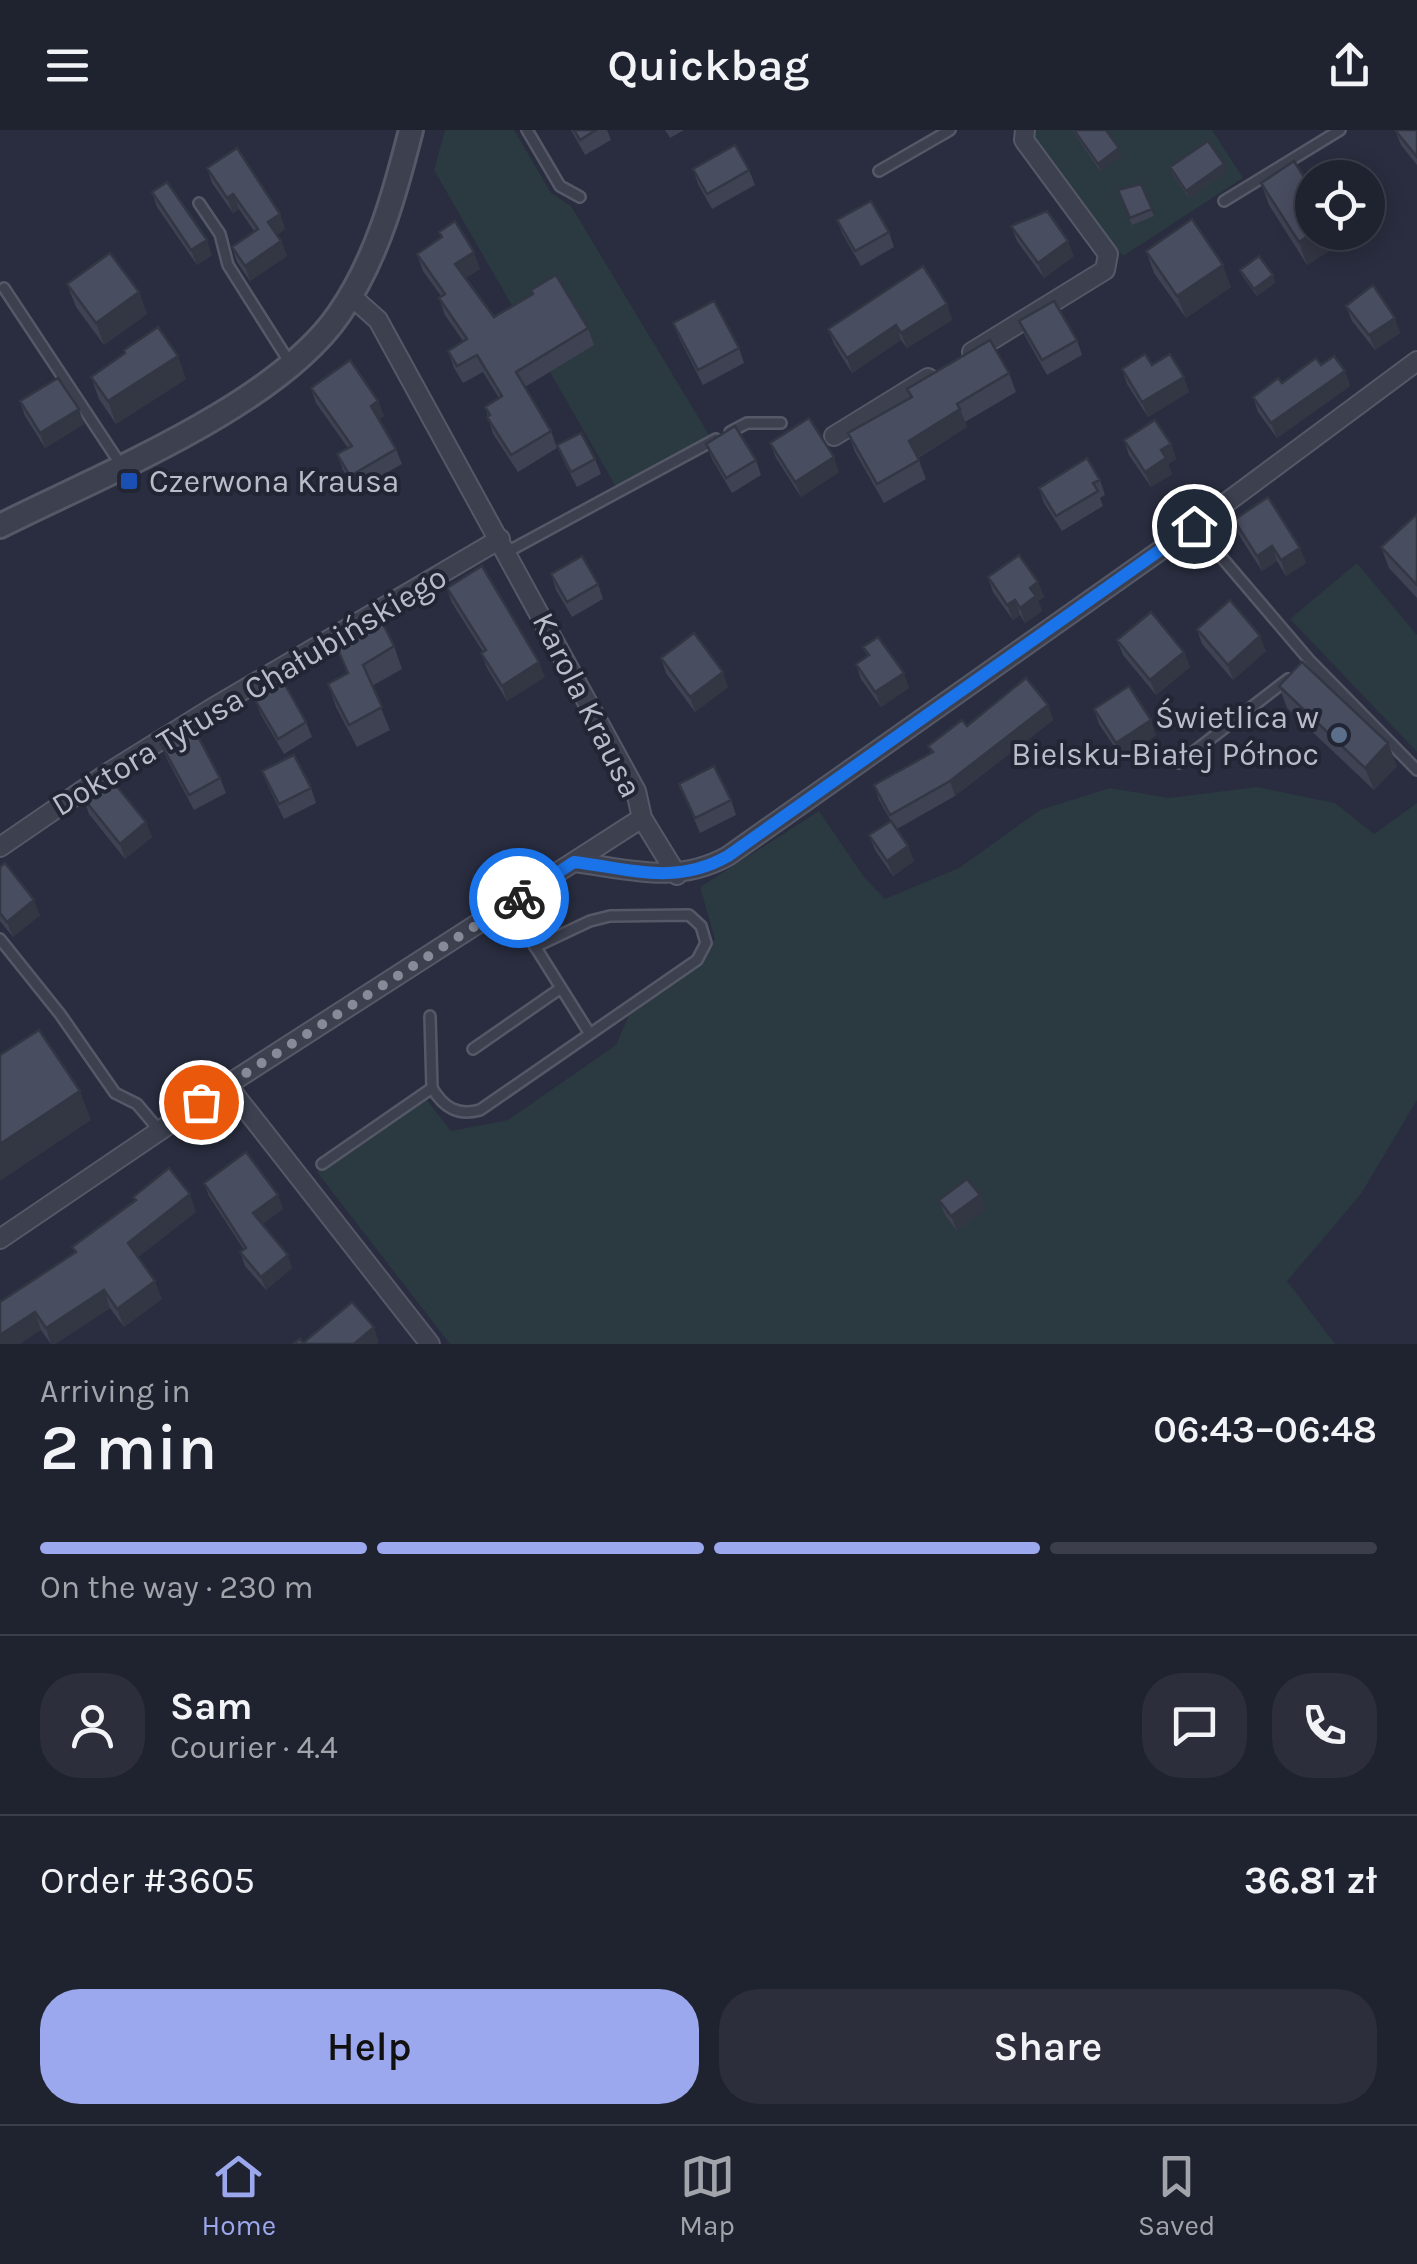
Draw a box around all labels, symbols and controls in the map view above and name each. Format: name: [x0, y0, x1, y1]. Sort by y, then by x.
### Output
icon: menu: [40, 38, 95, 93]
icon: share: [1322, 38, 1377, 93]
text: Quickbag: [608, 39, 809, 91]
map controls: [1295, 160, 1385, 250]
button: locate: [1295, 160, 1385, 250]
place label: Czerwona Krausa: [149, 463, 399, 500]
marker: Czerwona Krausa: [118, 470, 140, 492]
pin: [1152, 484, 1237, 569]
icon: home: [1167, 499, 1222, 554]
street label: Doktora Tytusa Chałubińskiego: [45, 558, 453, 824]
street label: Karola Krausa: [524, 606, 650, 804]
place label: Świetlica w Bielsku-Białej Północ: [1011, 697, 1319, 773]
marker: Świetlica w Bielsku-Białej Północ: [1328, 724, 1350, 746]
courier: [469, 848, 569, 948]
icon: bike: [492, 871, 547, 926]
pin: [159, 1060, 244, 1145]
icon: bag: [174, 1075, 229, 1130]
text: Arriving in: [40, 1373, 191, 1410]
text: 06:43–06:48: [1153, 1407, 1377, 1452]
text: 2 min: [40, 1409, 217, 1485]
text: On the way · 230 m: [40, 1569, 314, 1606]
button: person: [40, 1673, 145, 1778]
button: chat: [1142, 1673, 1247, 1778]
button: phone: [1272, 1673, 1377, 1778]
text: Sam: [170, 1684, 253, 1729]
text: Courier · 4.4: [170, 1729, 338, 1766]
text: Order #3605: [40, 1858, 255, 1903]
text: 36.81 zł: [1244, 1858, 1377, 1903]
button: Help: [40, 1989, 699, 2104]
button: Share: [719, 1989, 1377, 2104]
tab: Home: [202, 2149, 276, 2242]
tab: Map: [679, 2149, 735, 2242]
tab: Saved: [1138, 2149, 1215, 2242]

